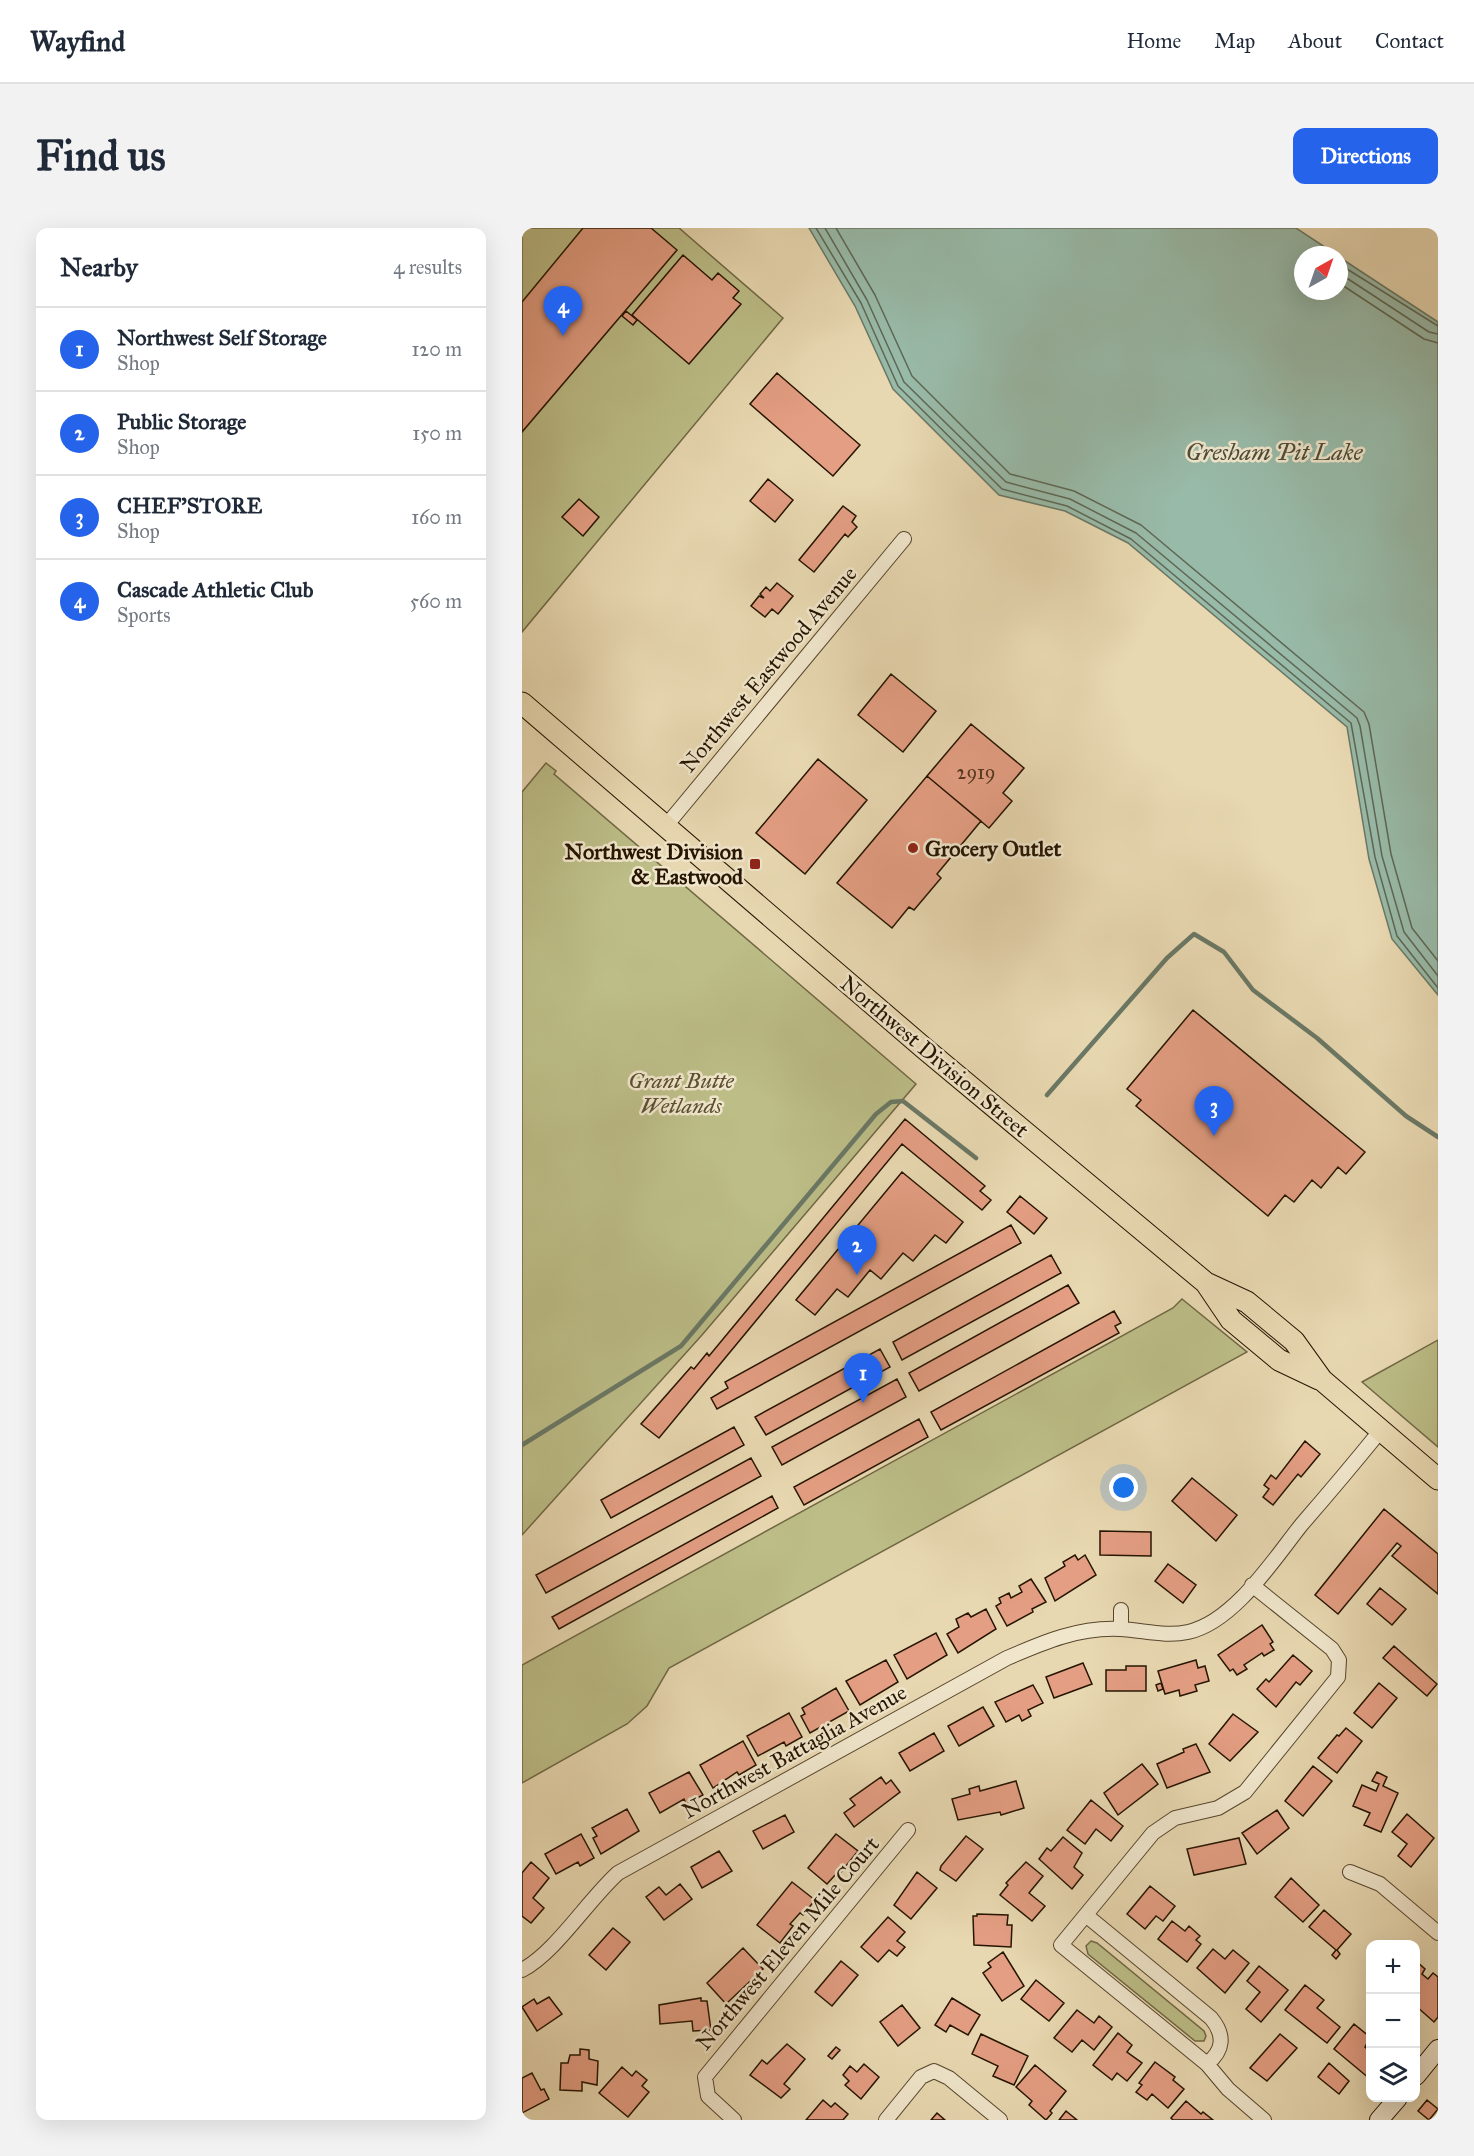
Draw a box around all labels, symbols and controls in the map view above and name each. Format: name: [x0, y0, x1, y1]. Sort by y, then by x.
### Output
text: Wayfind: [30, 24, 125, 59]
text: Home: [1126, 28, 1181, 54]
text: Map: [1214, 28, 1255, 54]
text: About: [1288, 28, 1342, 54]
text: Contact: [1375, 28, 1444, 54]
button: Directions: [1293, 128, 1438, 184]
text: Find us: [36, 130, 166, 182]
north arrow: [1294, 246, 1348, 300]
text: Nearby: [60, 251, 138, 283]
text: 4 results: [393, 255, 462, 279]
pin: 4: [544, 286, 582, 336]
text: Northwest Self Storage: [117, 324, 327, 351]
text: 1: [76, 337, 83, 361]
text: 120 m: [411, 337, 462, 361]
text: Shop: [117, 351, 160, 375]
text: Public Storage: [117, 408, 246, 435]
text: 2: [75, 421, 84, 445]
text: 150 m: [412, 421, 462, 445]
text: Shop: [117, 435, 160, 459]
water label: Gresham Pit Lake: [1186, 437, 1364, 467]
text: CHEF'STORE: [117, 492, 262, 519]
text: 3: [76, 505, 84, 529]
text: 160 m: [411, 505, 462, 529]
text: Shop: [117, 519, 160, 543]
street label: Northwest Eastwood Avenue: [674, 561, 863, 778]
text: Cascade Athletic Club: [117, 576, 314, 603]
text: 4: [74, 589, 85, 613]
text: 560 m: [410, 589, 462, 613]
text: Sports: [117, 603, 171, 627]
house number: 2919: [957, 760, 995, 784]
place label: Grocery Outlet: [925, 835, 1062, 862]
place label: Northwest Division & Eastwood: [565, 838, 744, 890]
marker: Grocery Outlet: [906, 841, 920, 855]
marker: Northwest Division & Eastwood: [748, 857, 762, 871]
street label: Northwest Division Street: [835, 970, 1035, 1143]
park label: Grant Butte Wetlands: [628, 1067, 735, 1119]
pin: 3: [1194, 1086, 1234, 1136]
pin: 2: [838, 1226, 876, 1275]
pin: 1: [844, 1354, 882, 1403]
your location: [1109, 1473, 1138, 1502]
street label: Northwest Battaglia Avenue: [677, 1678, 911, 1824]
street label: Northwest Eleven Mile Court: [690, 1831, 885, 2056]
map controls: [1366, 1940, 1420, 2102]
button: +: [1366, 1940, 1420, 1994]
button: −: [1366, 1994, 1420, 2048]
button: layers: [1366, 2048, 1420, 2102]

